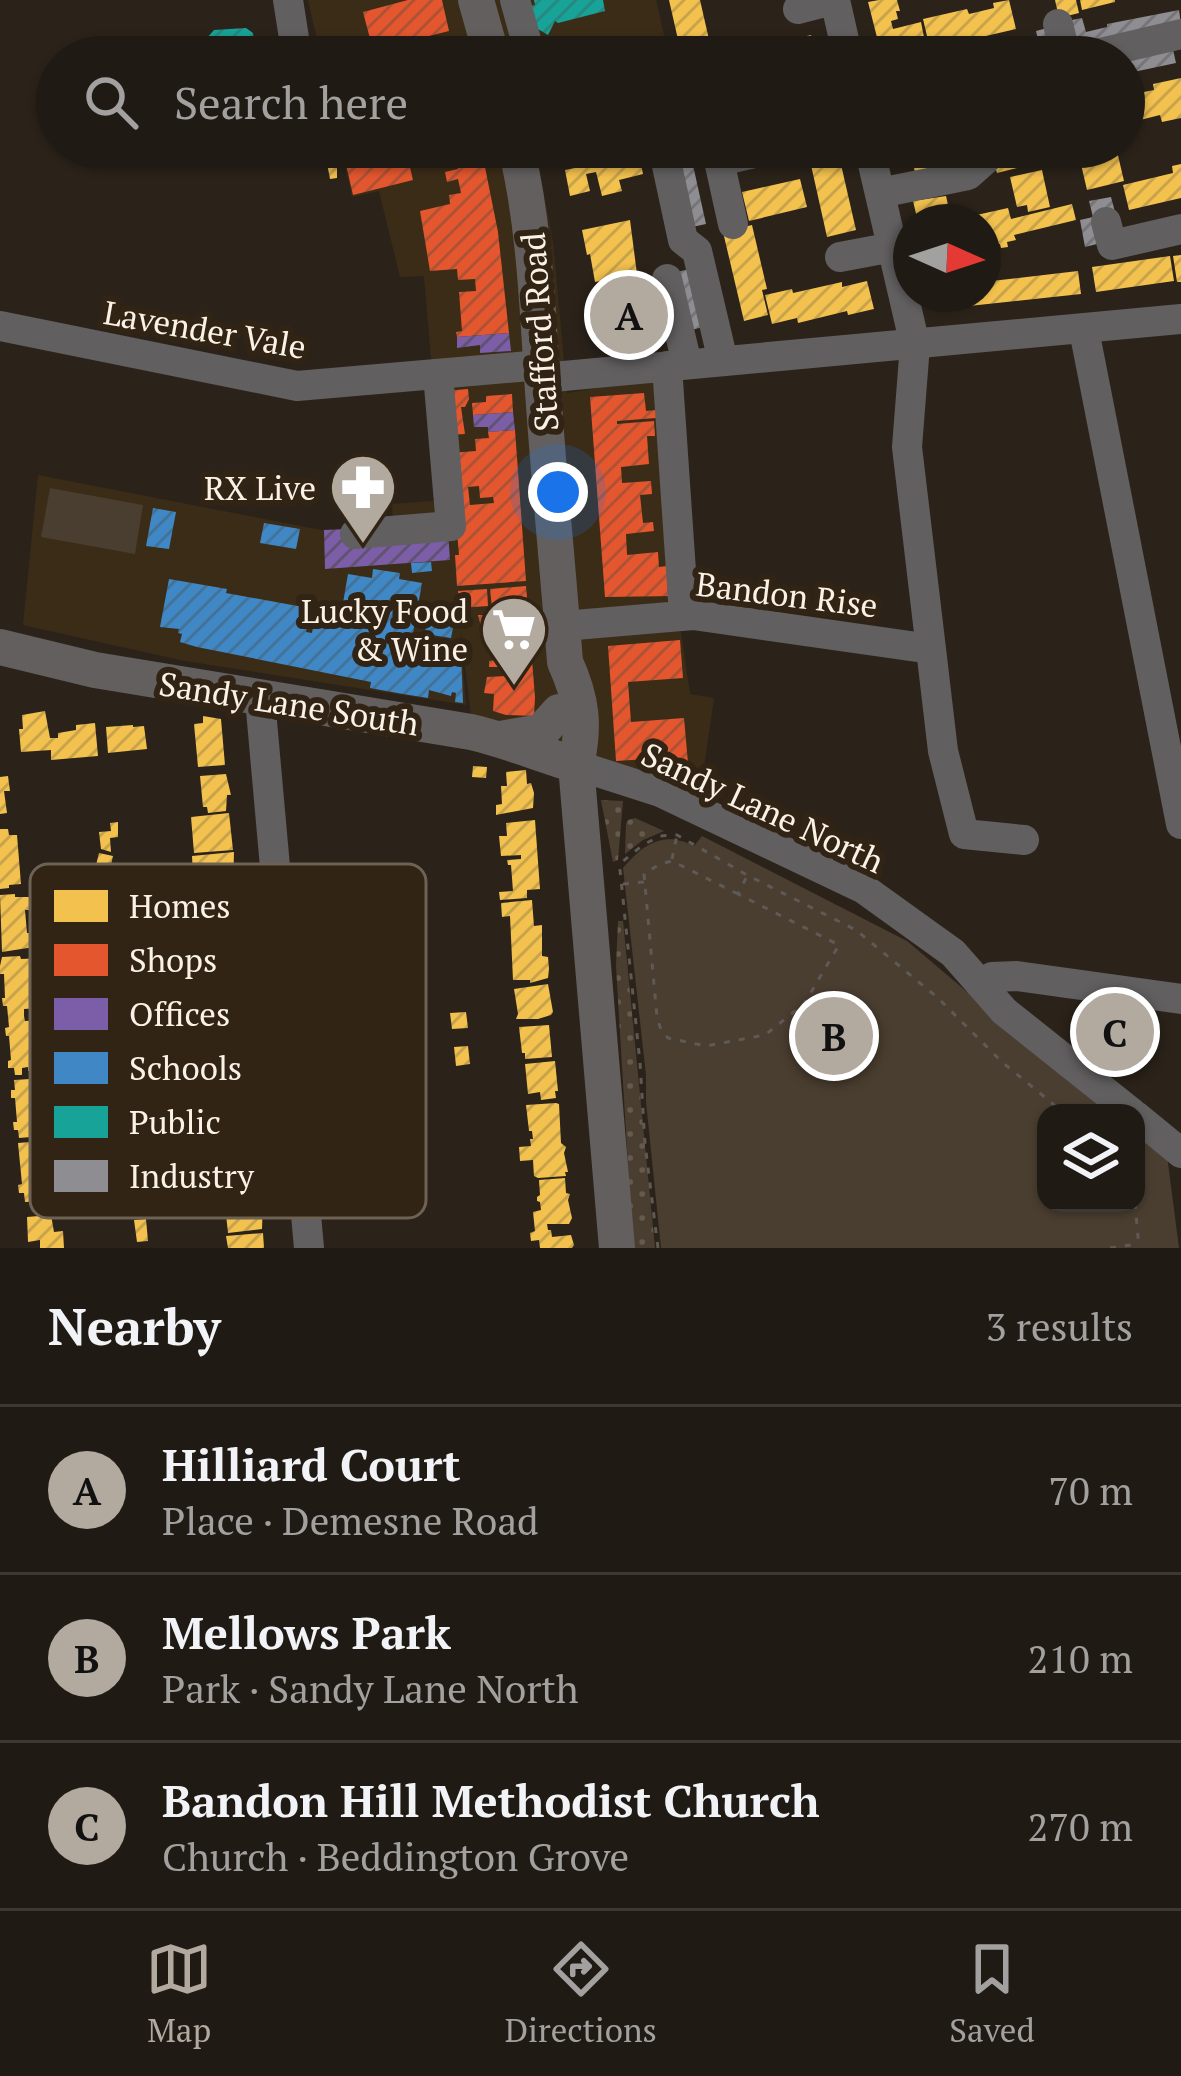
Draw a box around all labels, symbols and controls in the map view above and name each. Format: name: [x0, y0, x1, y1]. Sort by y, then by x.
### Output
search box: [36, 36, 1145, 168]
icon: search: [78, 69, 144, 135]
text: Search here: [174, 72, 408, 132]
north arrow: [893, 204, 1001, 312]
street label: Stafford Road: [511, 231, 567, 433]
pin: A: [590, 270, 668, 360]
street label: Lavender Vale: [100, 290, 310, 368]
pharmacy icon: RX Live: [328, 452, 398, 546]
your location: [528, 462, 588, 522]
place label: RX Live: [204, 466, 316, 509]
street label: Bandon Rise: [694, 562, 880, 626]
place label: Lucky Food & Wine: [301, 589, 468, 670]
supermarket icon: Lucky Food & Wine: [479, 594, 549, 688]
street label: Sandy Lane South: [156, 661, 422, 745]
street label: Sandy Lane North: [635, 732, 891, 882]
legend: [30, 864, 426, 1218]
text: Homes: [129, 884, 231, 927]
text: Shops: [129, 938, 217, 981]
pin: C: [1076, 987, 1154, 1077]
pin: B: [795, 991, 873, 1081]
text: Offices: [129, 992, 230, 1035]
text: Schools: [129, 1046, 242, 1089]
text: Public: [129, 1100, 221, 1143]
map controls: [1037, 1104, 1145, 1212]
button: layers: [1037, 1104, 1145, 1212]
text: Industry: [129, 1154, 255, 1197]
text: Nearby: [48, 1292, 221, 1360]
text: 3 results: [986, 1300, 1133, 1352]
text: Hilliard Court: [162, 1434, 460, 1494]
text: A: [73, 1464, 101, 1516]
text: 70 m: [1048, 1464, 1133, 1516]
text: Place · Demesne Road: [162, 1494, 539, 1546]
text: Mellows Park: [162, 1602, 451, 1662]
text: B: [74, 1632, 100, 1684]
text: 210 m: [1028, 1632, 1133, 1684]
text: Park · Sandy Lane North: [162, 1662, 579, 1714]
text: Bandon Hill Methodist Church: [162, 1770, 820, 1830]
text: C: [74, 1800, 100, 1852]
text: 270 m: [1028, 1800, 1133, 1852]
text: Church · Beddington Grove: [162, 1830, 629, 1882]
tab: Map: [146, 1936, 212, 2051]
tab: Directions: [505, 1936, 657, 2051]
tab: Saved: [949, 1936, 1035, 2051]

